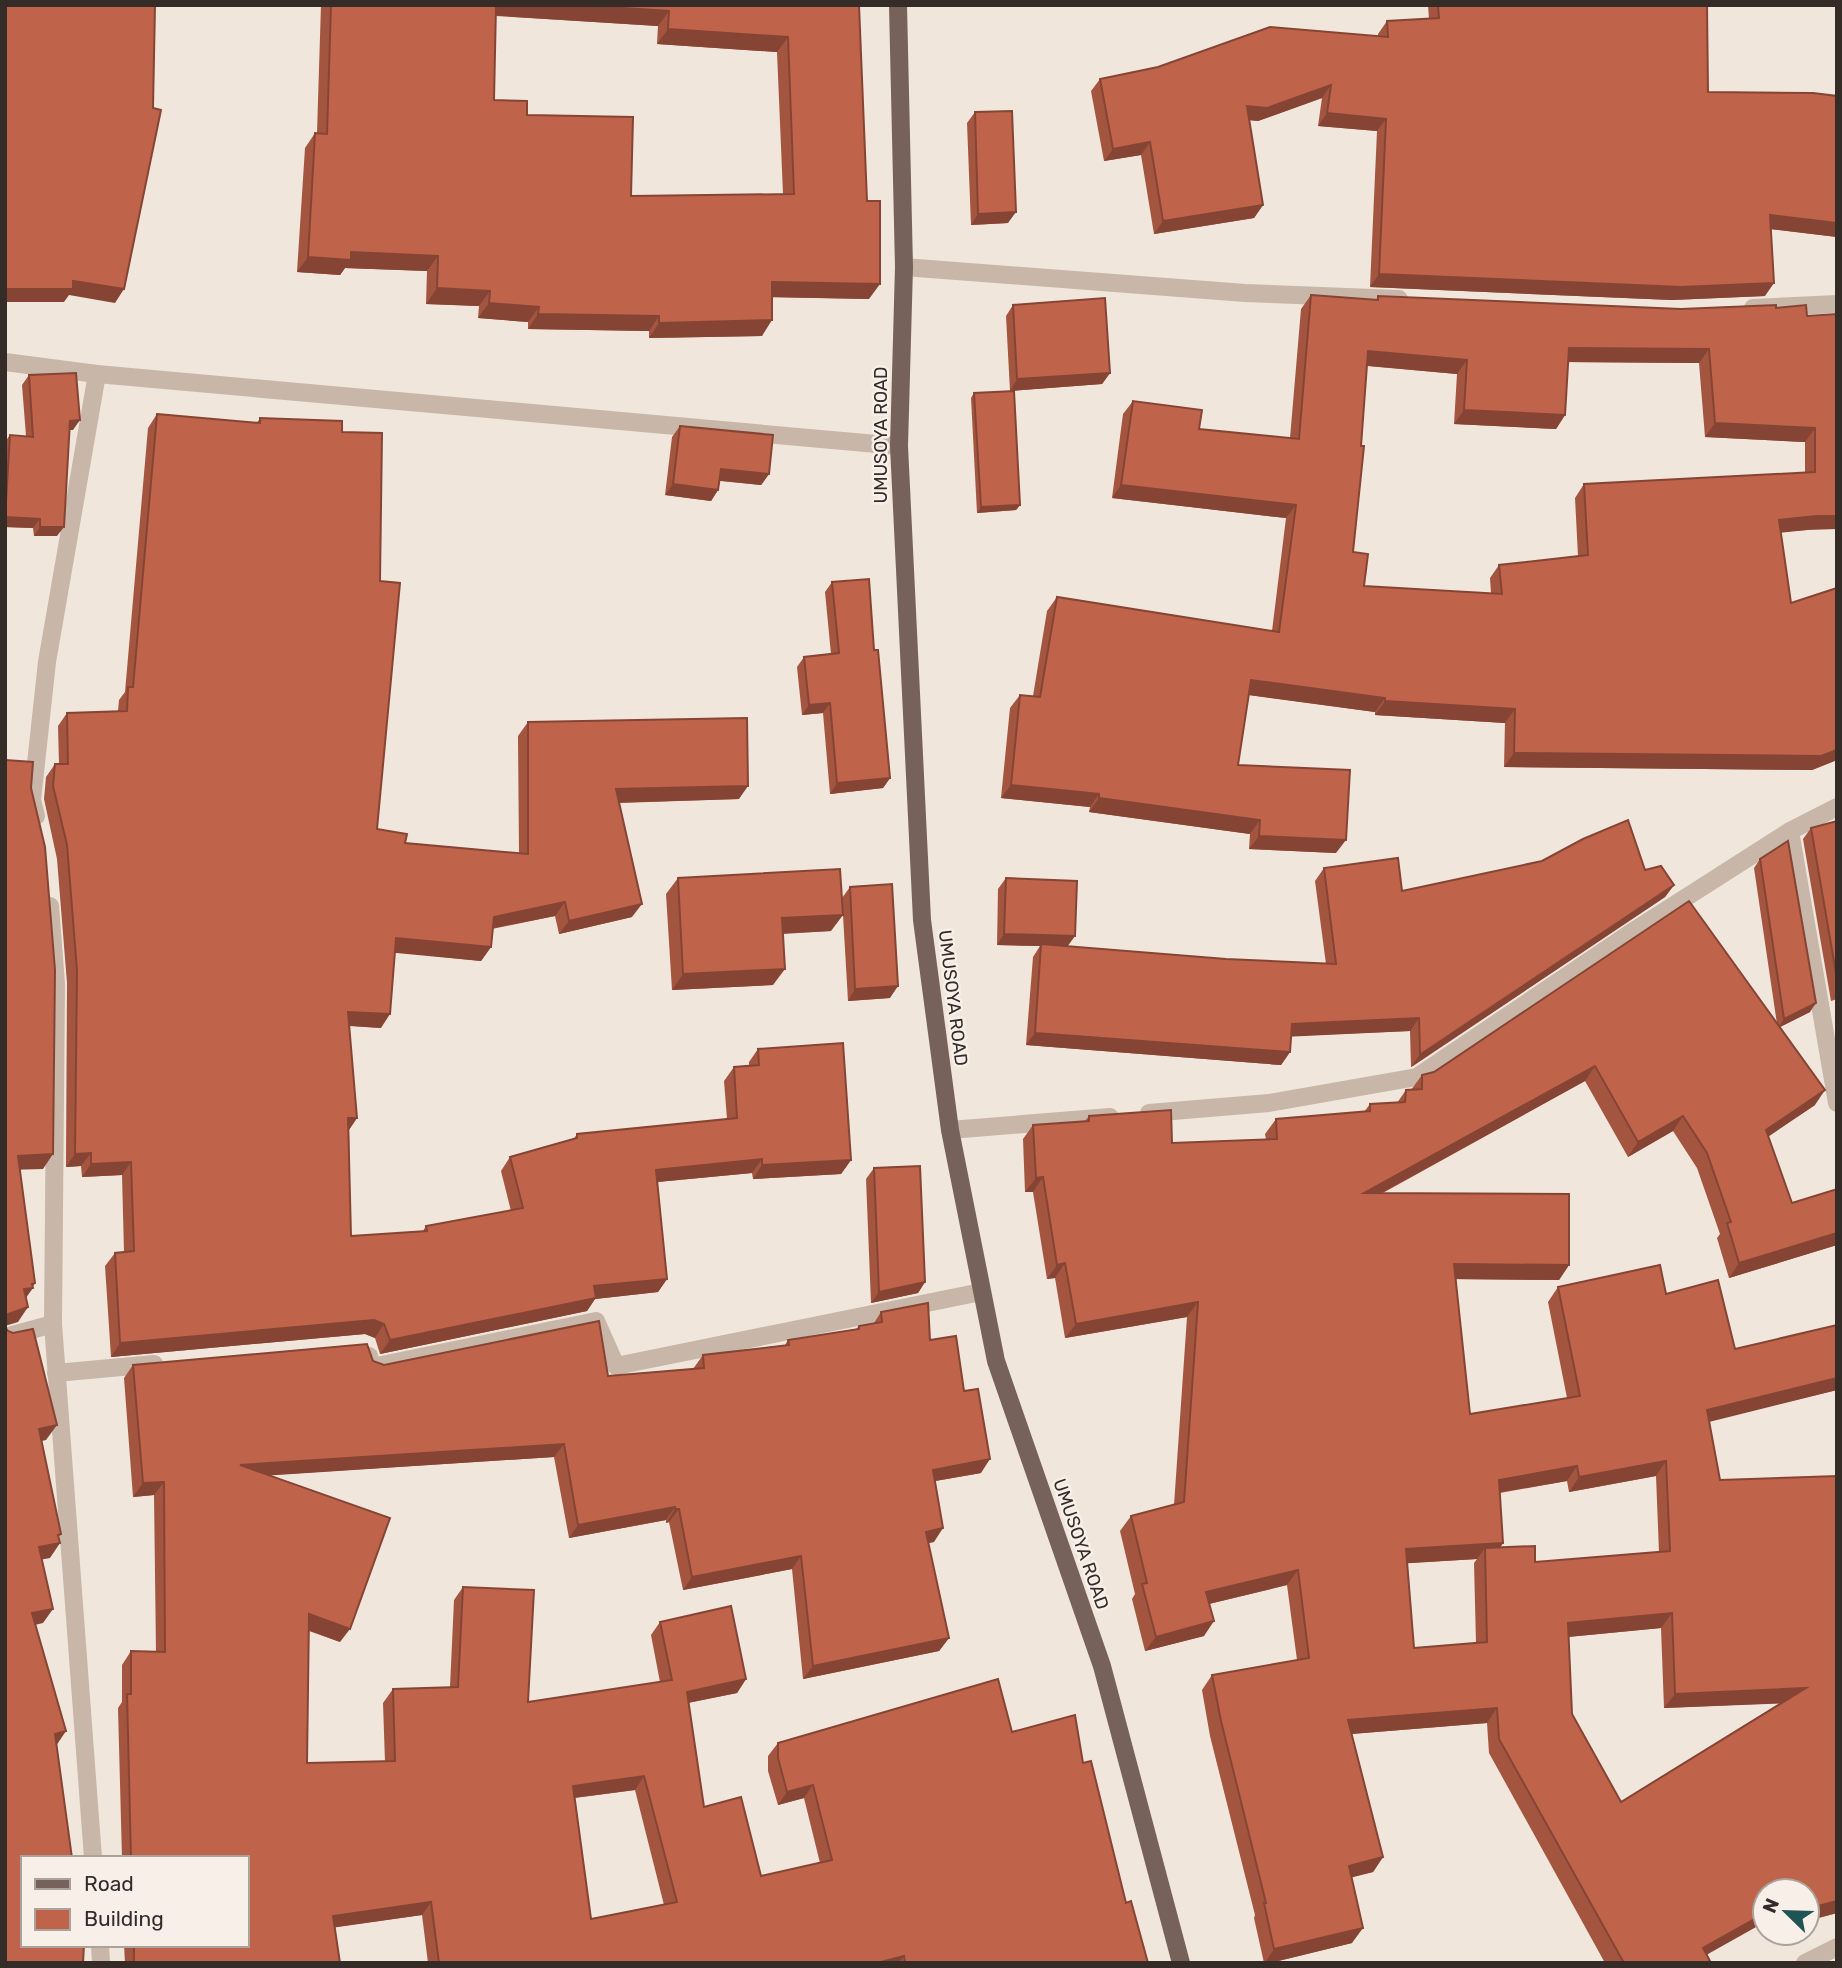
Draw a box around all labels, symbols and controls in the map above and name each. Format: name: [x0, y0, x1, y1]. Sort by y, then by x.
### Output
street label: UMUSOYA ROAD: [870, 367, 892, 503]
street label: UMUSOYA ROAD: [934, 929, 972, 1067]
street label: UMUSOYA ROAD: [1048, 1476, 1114, 1612]
legend: [21, 1856, 248, 1947]
text: Road: [84, 1871, 134, 1896]
north arrow: [1751, 1877, 1821, 1947]
text: N: [1758, 1895, 1784, 1916]
text: Building: [84, 1906, 164, 1931]

